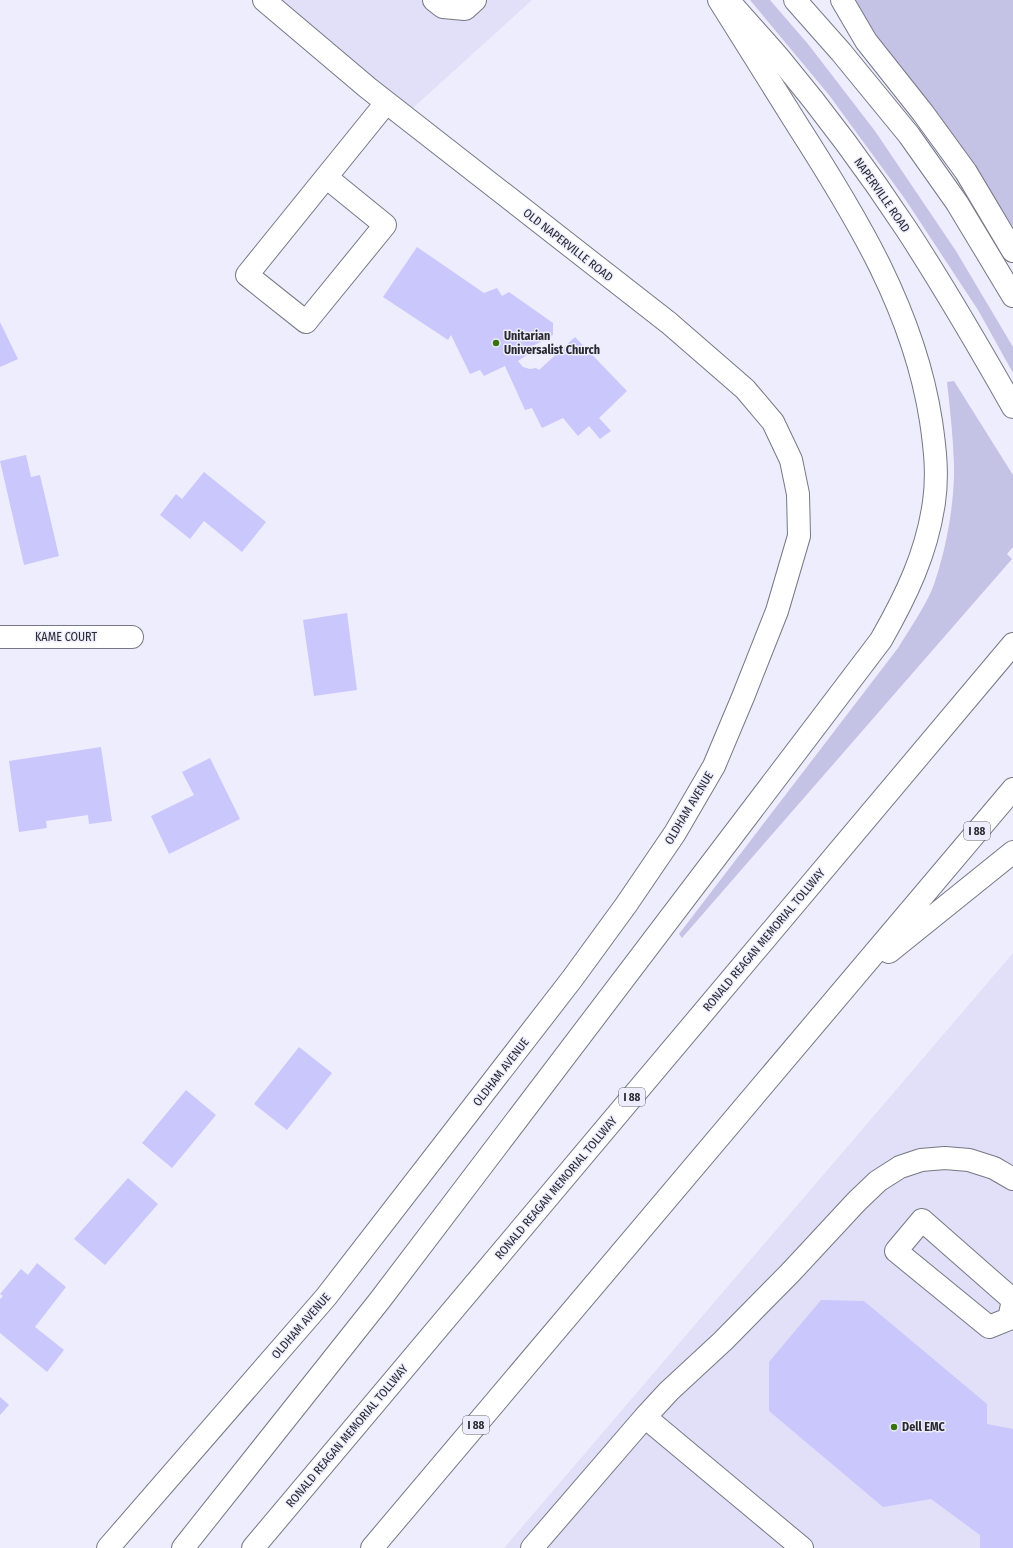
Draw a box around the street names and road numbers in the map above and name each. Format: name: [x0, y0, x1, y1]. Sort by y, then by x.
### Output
street label: NAPERVILLE ROAD: [851, 155, 913, 235]
street label: OLD NAPERVILLE ROAD: [520, 206, 616, 284]
street label: KAME COURT: [35, 630, 97, 644]
street label: OLDHAM AVENUE: [662, 769, 716, 847]
road number: I 88: [964, 822, 990, 840]
street label: RONALD REAGAN MEMORIAL TOLLWAY: [700, 866, 828, 1014]
street label: OLDHAM AVENUE: [470, 1035, 532, 1109]
road number: I 88: [619, 1088, 645, 1106]
street label: RONALD REAGAN MEMORIAL TOLLWAY: [492, 1114, 620, 1262]
street label: OLDHAM AVENUE: [269, 1290, 334, 1362]
street label: RONALD REAGAN MEMORIAL TOLLWAY: [283, 1362, 411, 1510]
road number: I 88: [463, 1416, 489, 1434]

